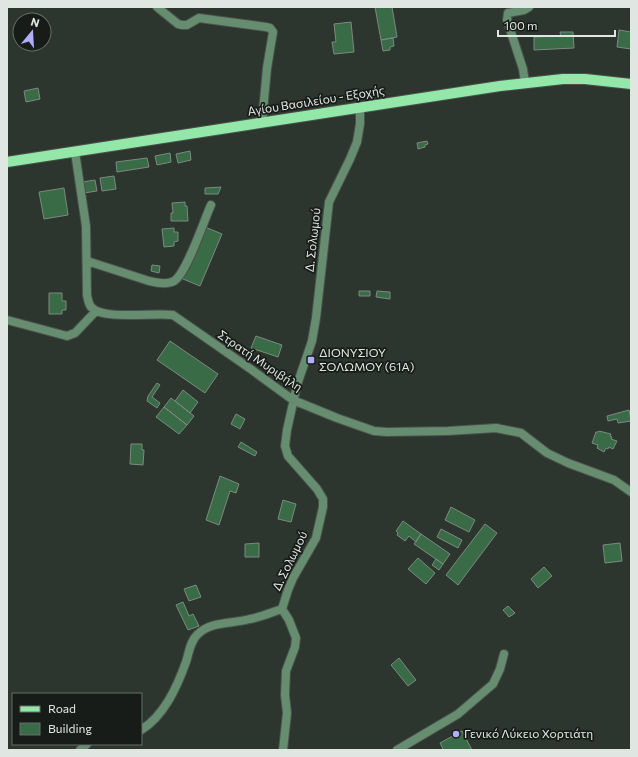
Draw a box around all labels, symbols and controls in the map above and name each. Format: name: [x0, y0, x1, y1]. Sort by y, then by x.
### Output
north arrow: [12, 12, 52, 52]
scale bar: [498, 12, 615, 38]
text: N: [29, 15, 41, 29]
text: 100 m: [504, 18, 538, 32]
street label: Αγίου Βασιλείου - Εξοχής: [246, 82, 385, 118]
street label: Δ. Σολωμού: [302, 207, 322, 273]
street label: Στρατή Μυριβήλη: [216, 327, 305, 394]
place label: ΔΙΟΝΥΣΙΟΥ ΣΟΛΩΜΟΥ (61Α): [319, 345, 414, 373]
marker: ΔΙΟΝΥΣΙΟΥ ΣΟΛΩΜΟΥ (61Α): [306, 355, 316, 365]
street label: Δ. Σολωμού: [269, 528, 310, 593]
legend: [12, 693, 142, 745]
text: Road: [48, 701, 76, 715]
text: Building: [48, 721, 92, 735]
place label: Γενικό Λύκειο Χορτιάτη: [464, 726, 593, 740]
marker: Γενικό Λύκειο Χορτιάτη: [451, 729, 461, 739]

